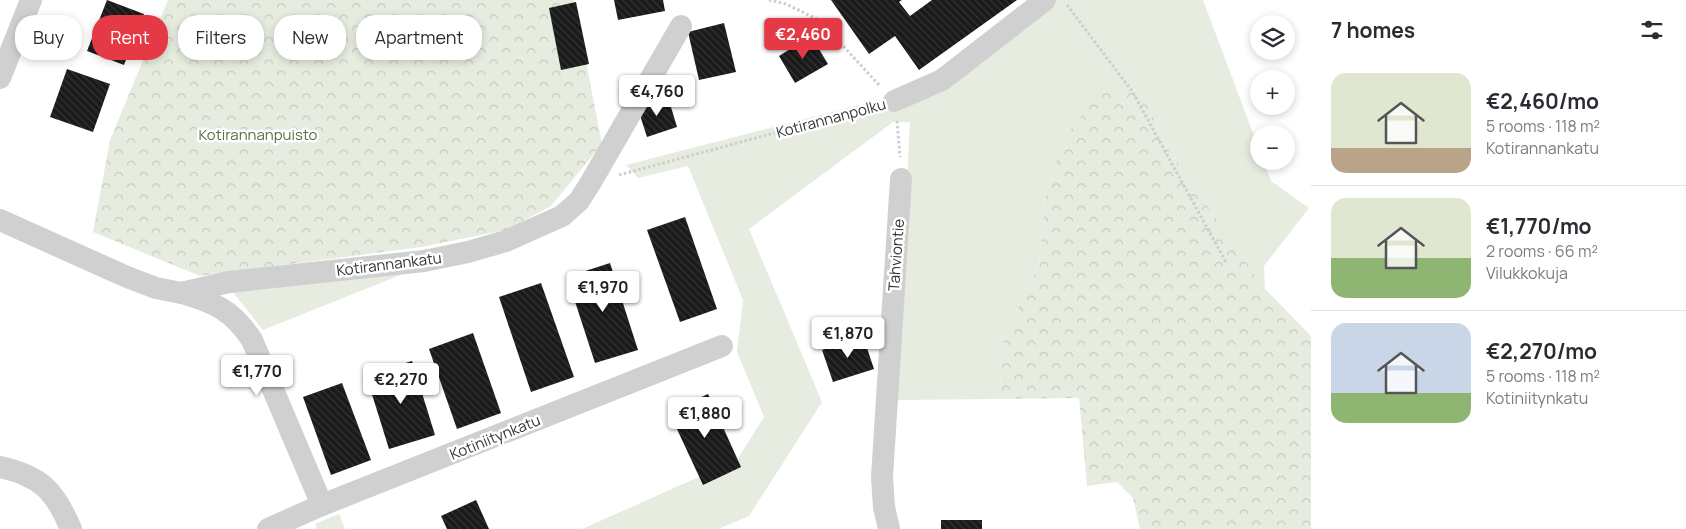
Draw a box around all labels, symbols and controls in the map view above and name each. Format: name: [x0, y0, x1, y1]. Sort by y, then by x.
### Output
chip: Buy: [15, 15, 82, 60]
chip: Rent: [92, 15, 168, 60]
chip: Filters: [178, 15, 264, 60]
chip: New: [274, 15, 346, 60]
chip: Apartment: [356, 15, 482, 60]
map controls: [1250, 15, 1295, 170]
button: layers: [1250, 15, 1295, 60]
text: 7 homes: [1331, 16, 1415, 44]
icon: filters: [1638, 16, 1666, 44]
pin: €2,460: [762, 18, 844, 60]
text: €2,460: [775, 23, 831, 45]
button: +: [1250, 70, 1295, 115]
pin: €4,760: [616, 74, 698, 117]
text: €4,760: [630, 80, 684, 102]
text: €2,460/mo: [1486, 87, 1599, 115]
street label: Kotirannanpolku: [774, 93, 888, 143]
icon: home: [1371, 93, 1431, 153]
text: 5 rooms · 118 m²: [1486, 115, 1600, 137]
park label: Kotirannanpuisto: [199, 124, 318, 145]
button: −: [1250, 125, 1295, 170]
text: Kotirannankatu: [1486, 137, 1599, 159]
text: €1,770/mo: [1486, 212, 1592, 240]
street label: Tahviontie: [883, 218, 909, 292]
icon: home: [1371, 218, 1431, 278]
text: 2 rooms · 66 m²: [1486, 240, 1598, 262]
street label: Kotirannankatu: [335, 247, 443, 281]
text: Vilukkokuja: [1486, 262, 1568, 284]
pin: €1,970: [562, 270, 644, 313]
text: €1,970: [577, 276, 629, 298]
pin: €1,870: [807, 316, 889, 359]
text: €1,870: [822, 322, 874, 344]
text: €2,270/mo: [1486, 337, 1597, 365]
icon: home: [1371, 343, 1431, 403]
pin: €1,770: [216, 354, 298, 397]
text: €1,770: [232, 360, 282, 382]
pin: €2,270: [360, 362, 442, 405]
text: 5 rooms · 118 m²: [1486, 365, 1600, 387]
text: €2,270: [374, 368, 428, 390]
text: Kotiniitynkatu: [1486, 387, 1588, 409]
pin: €1,880: [664, 396, 746, 439]
text: €1,880: [679, 402, 731, 424]
street label: Kotiniitynkatu: [447, 409, 543, 465]

